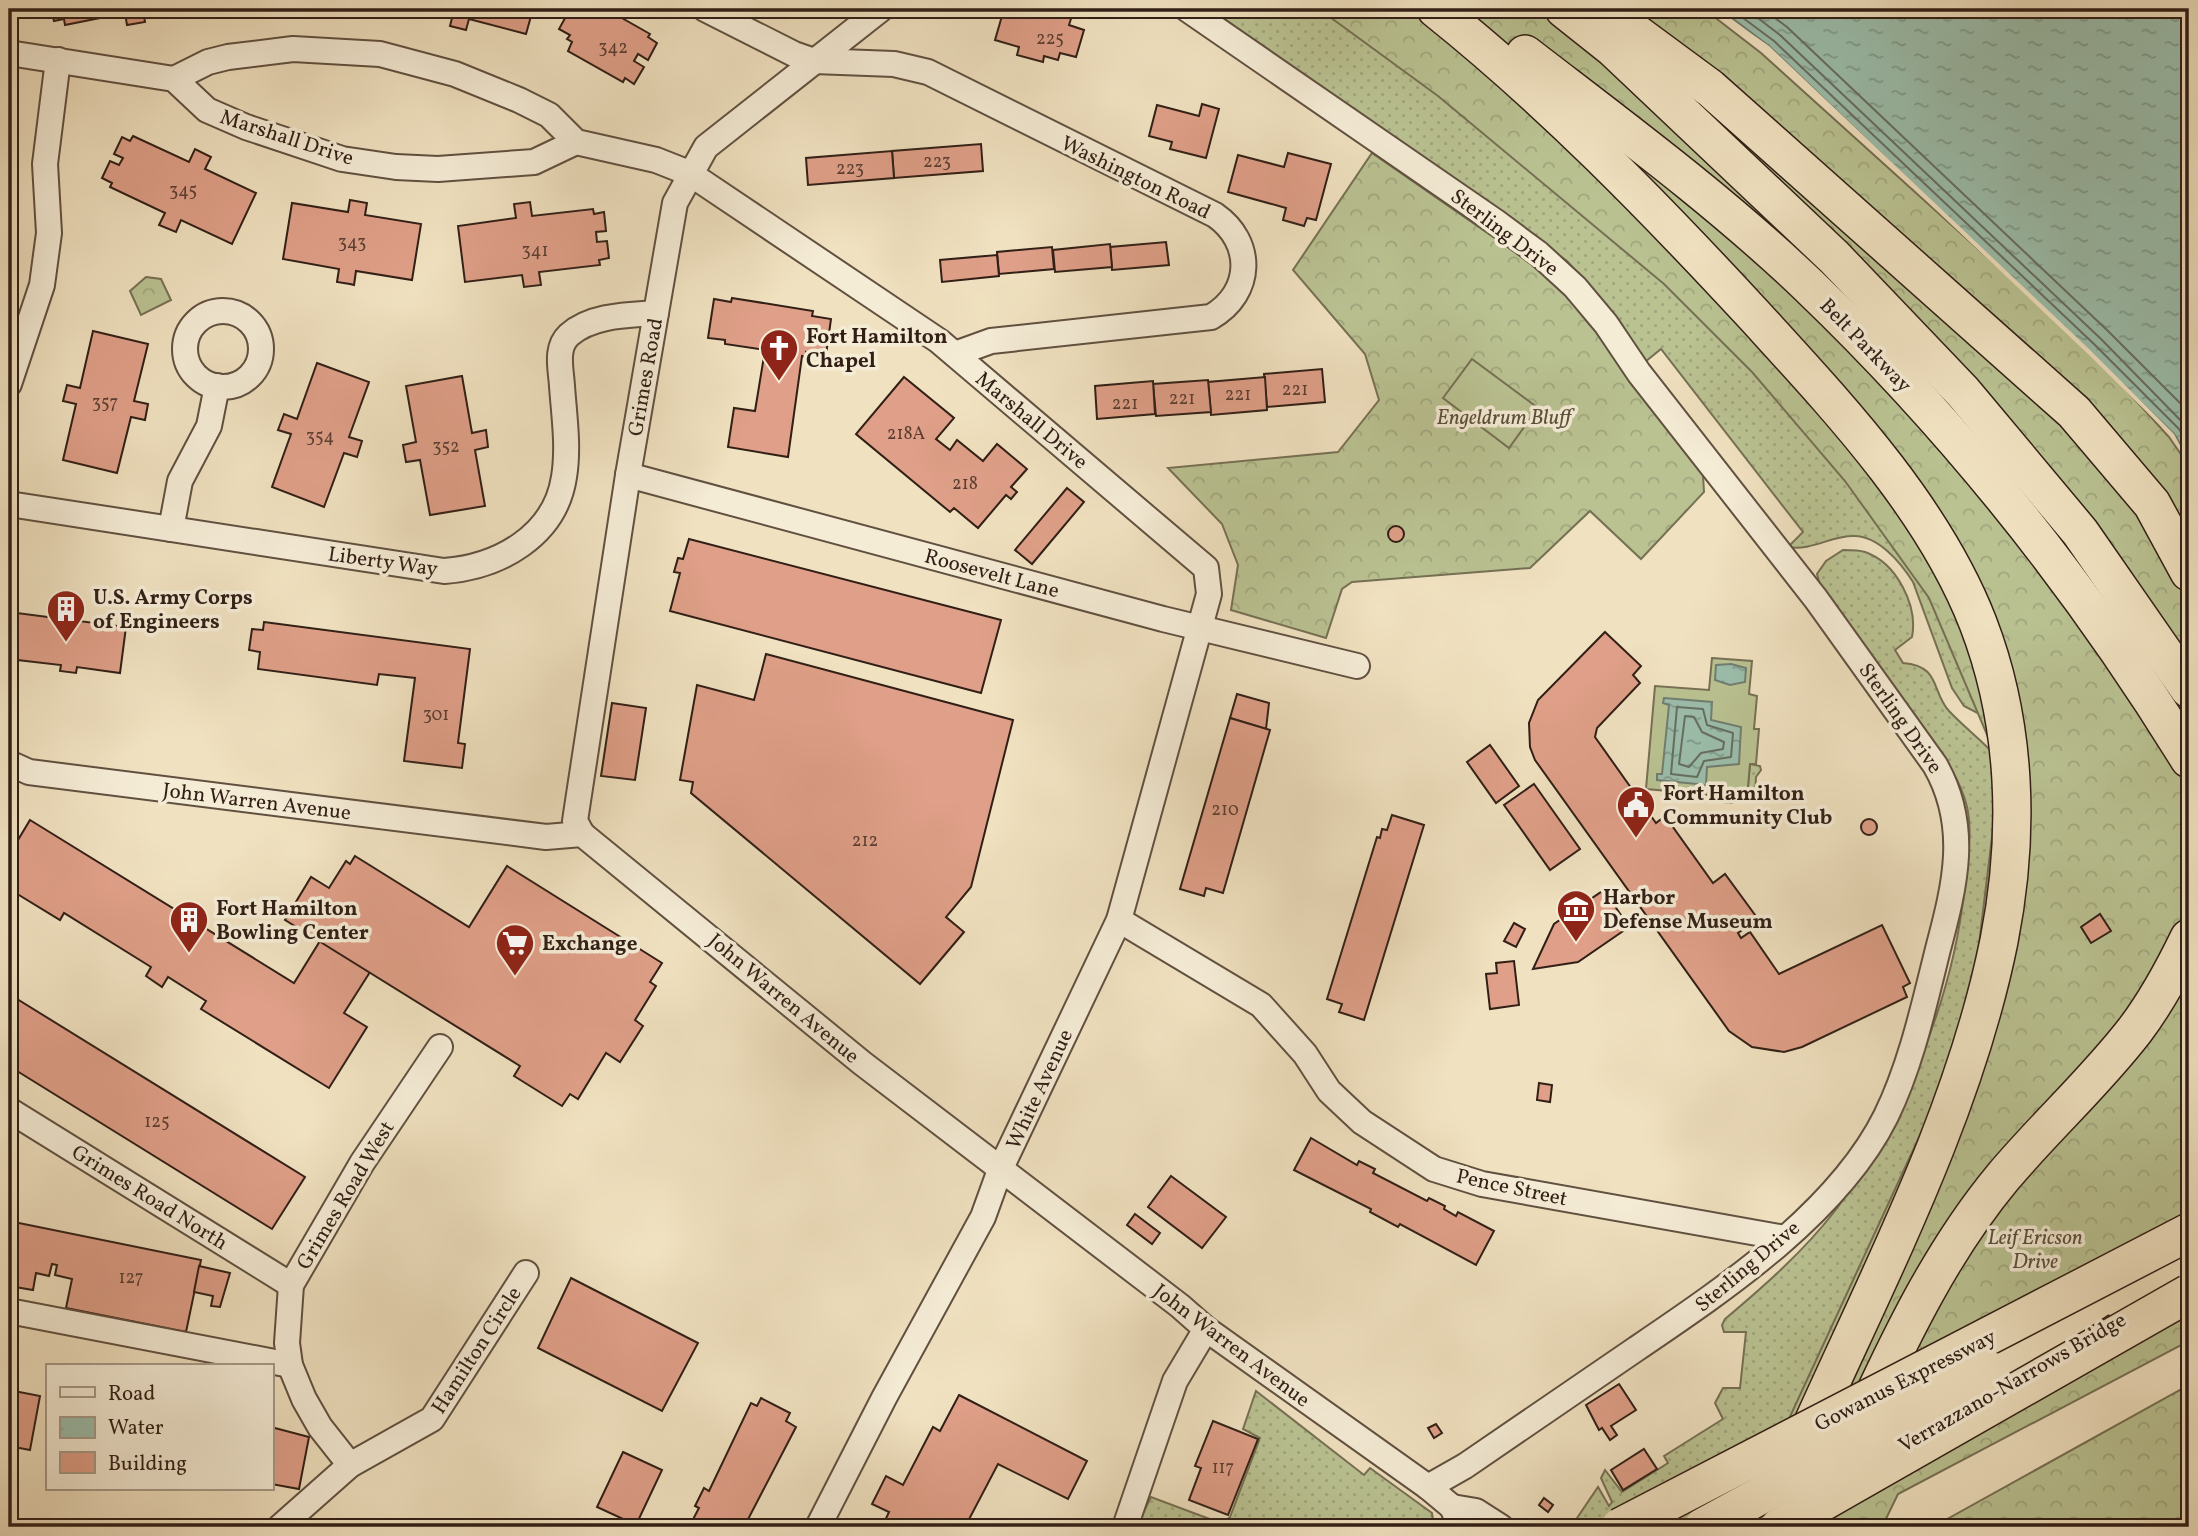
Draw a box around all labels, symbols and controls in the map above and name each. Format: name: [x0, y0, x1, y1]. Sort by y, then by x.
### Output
house number: 225: [1036, 27, 1064, 52]
house number: 342: [598, 36, 628, 61]
street label: Marshall Drive: [216, 103, 357, 174]
street label: Washington Road: [1055, 129, 1215, 227]
house number: 223: [923, 150, 951, 175]
house number: 223: [836, 157, 864, 182]
house number: 345: [169, 179, 197, 204]
street label: Sterling Drive: [1444, 183, 1564, 284]
house number: 343: [338, 231, 366, 256]
house number: 341: [522, 239, 548, 264]
street label: Belt Parkway: [1812, 292, 1918, 400]
street label: Grimes Road: [622, 316, 671, 439]
place label: Fort Hamilton Chapel: [806, 323, 948, 376]
church icon: Fort Hamilton Chapel: [758, 327, 800, 382]
street label: Marshall Drive: [969, 365, 1094, 477]
house number: 221: [1282, 378, 1308, 403]
house number: 221: [1225, 383, 1251, 408]
house number: 221: [1169, 387, 1195, 412]
house number: 357: [92, 391, 118, 416]
house number: 221: [1112, 392, 1138, 417]
park label: Engeldrum Bluff: [1437, 404, 1575, 433]
house number: 218A: [887, 422, 926, 447]
house number: 354: [306, 425, 334, 450]
house number: 352: [432, 435, 460, 460]
house number: 218: [952, 472, 978, 497]
street label: Liberty Way: [326, 540, 440, 585]
street label: Roosevelt Lane: [921, 543, 1062, 606]
place label: U.S. Army Corps of Engineers: [93, 584, 253, 637]
building icon: U.S. Army Corps of Engineers: [45, 588, 87, 643]
street label: Sterling Drive: [1851, 658, 1949, 780]
house number: 301: [423, 703, 449, 728]
street label: John Warren Avenue: [161, 777, 353, 828]
place label: Fort Hamilton Community Club: [1663, 780, 1832, 833]
public building icon: Fort Hamilton Community Club: [1615, 784, 1657, 839]
house number: 210: [1211, 798, 1239, 823]
house number: 212: [852, 829, 878, 854]
place label: Harbor Defense Museum: [1603, 884, 1773, 937]
museum icon: Harbor Defense Museum: [1555, 888, 1597, 943]
place label: Fort Hamilton Bowling Center: [216, 895, 369, 948]
building icon: Fort Hamilton Bowling Center: [168, 899, 210, 954]
supermarket icon: Exchange: [494, 922, 536, 977]
street label: John Warren Avenue: [701, 927, 865, 1071]
place label: Exchange: [542, 930, 637, 959]
street label: White Avenue: [1000, 1025, 1081, 1155]
house number: 125: [144, 1110, 170, 1135]
street label: Grimes Road West: [290, 1116, 402, 1276]
street label: Grimes Road North: [66, 1138, 233, 1258]
street label: Pence Street: [1453, 1163, 1570, 1214]
street label: Sterling Drive: [1689, 1215, 1807, 1320]
park label: Leif Ericson Drive: [1987, 1224, 2083, 1277]
house number: 127: [119, 1266, 143, 1291]
street label: John Warren Avenue: [1147, 1278, 1316, 1415]
street label: Hamilton Circle: [425, 1281, 529, 1420]
street label: Verrazzano-Narrows Bridge: [1894, 1306, 2132, 1461]
street label: Gowanus Expressway: [1810, 1323, 2002, 1440]
legend: [46, 1364, 273, 1490]
text: Road: [108, 1380, 155, 1409]
text: Water: [108, 1414, 164, 1443]
text: Building: [108, 1450, 187, 1479]
house number: 117: [1212, 1456, 1234, 1481]

